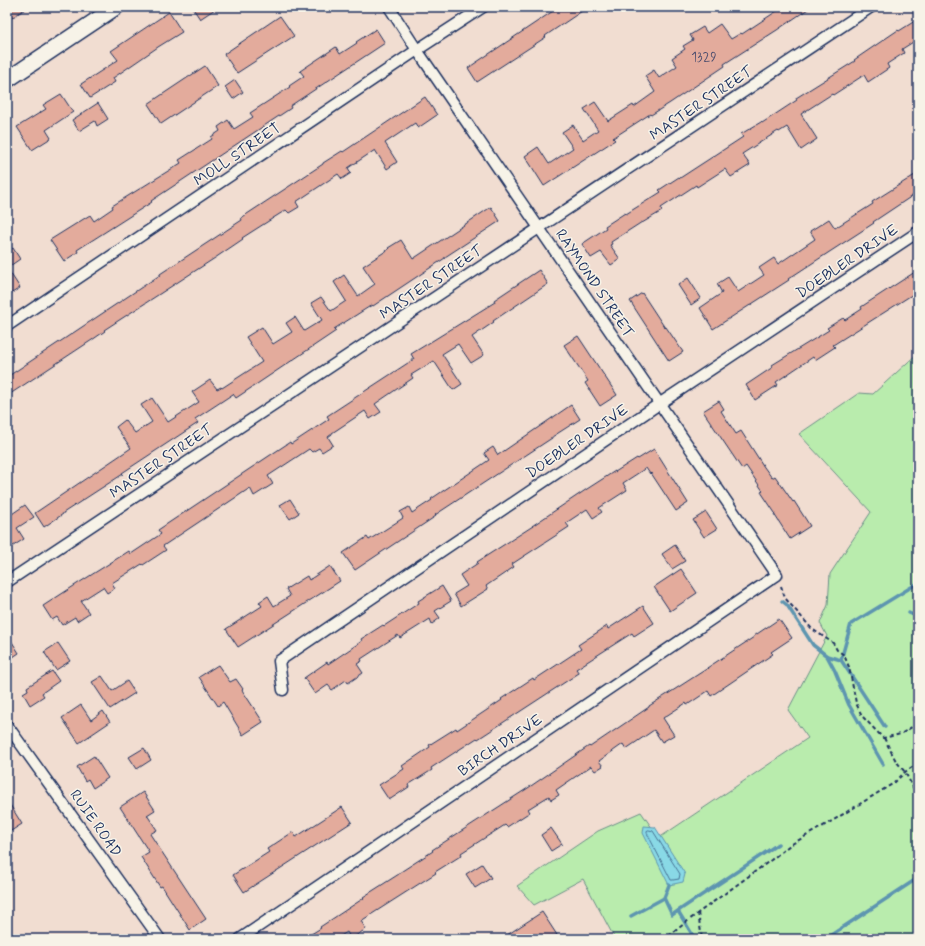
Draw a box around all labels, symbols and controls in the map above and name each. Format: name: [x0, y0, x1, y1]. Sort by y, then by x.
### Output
house number: 1329: [691, 49, 717, 66]
street label: MASTER STREET: [646, 62, 758, 146]
street label: MOLL STREET: [190, 118, 285, 191]
street label: DOEBLER DRIVE: [793, 220, 903, 303]
street label: RAYMOND STREET: [550, 225, 638, 342]
street label: MASTER STREET: [376, 241, 488, 325]
street label: DOEBLER DRIVE: [523, 400, 633, 483]
street label: MASTER STREET: [106, 420, 218, 504]
street label: BIRCH DRIVE: [454, 710, 547, 781]
street label: RUIE ROAD: [65, 786, 126, 861]

